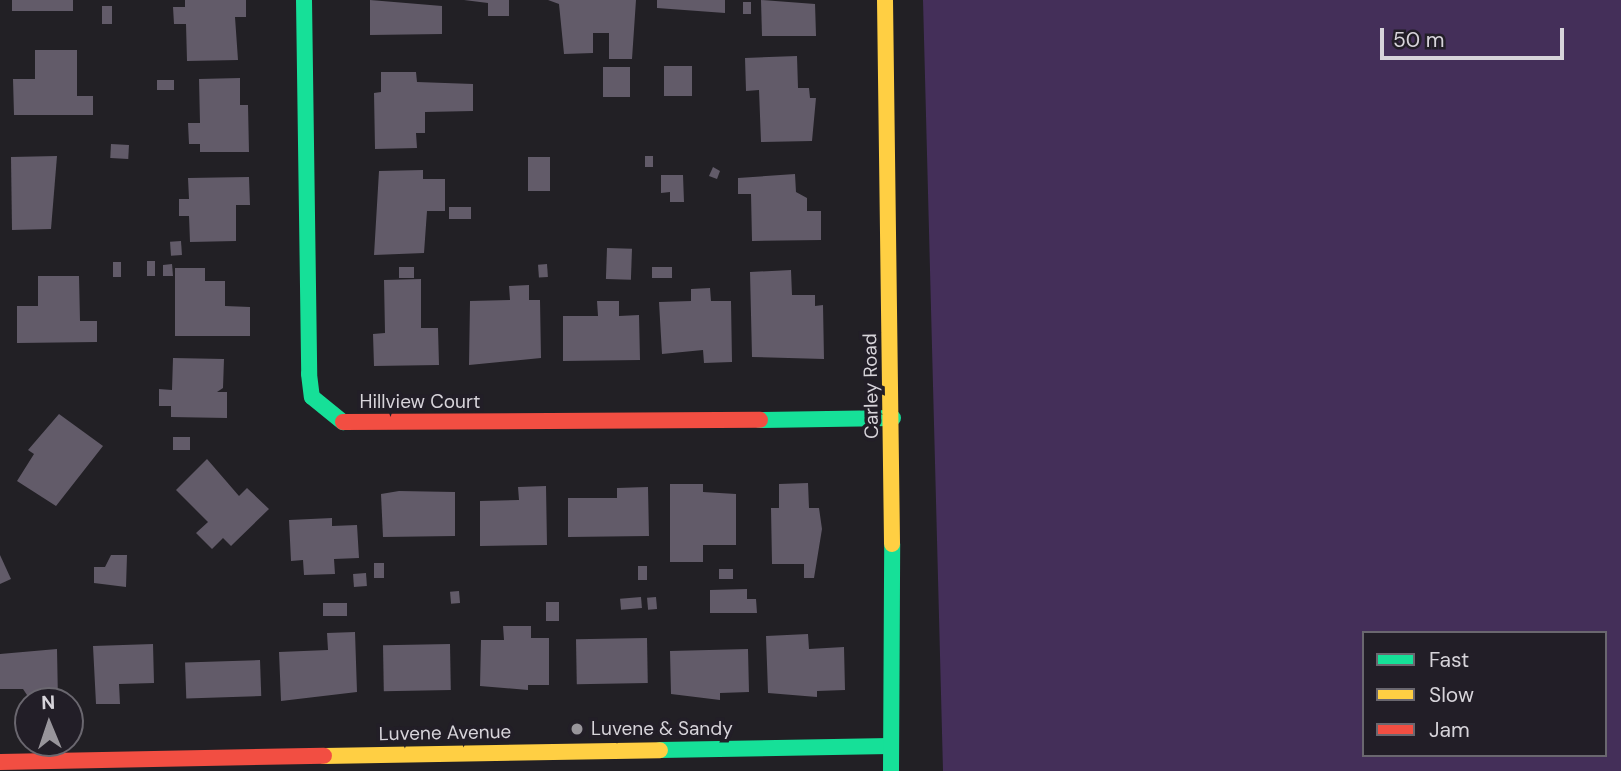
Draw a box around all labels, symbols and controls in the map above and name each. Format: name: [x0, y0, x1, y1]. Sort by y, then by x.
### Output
scale bar: [1383, 14, 1567, 58]
text: 50 m: [1393, 26, 1444, 54]
street label: Carley Road: [859, 333, 883, 439]
street label: Hillview Court: [360, 391, 480, 413]
legend: [1362, 631, 1607, 757]
text: Fast: [1429, 646, 1469, 674]
text: Slow: [1429, 681, 1474, 709]
north arrow: [14, 687, 84, 757]
text: N: [41, 690, 56, 715]
text: Jam: [1429, 716, 1470, 744]
place label: Luvene & Sandy: [591, 718, 733, 740]
street label: Luvene Avenue: [379, 720, 511, 746]
marker: Luvene & Sandy: [569, 721, 585, 737]

